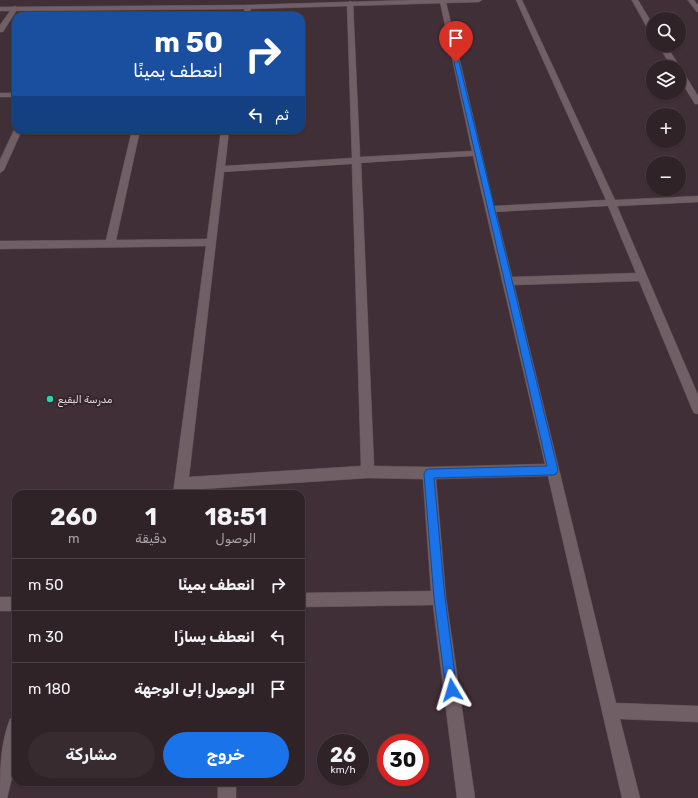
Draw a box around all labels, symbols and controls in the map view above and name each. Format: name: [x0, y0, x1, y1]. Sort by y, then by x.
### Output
map controls: [646, 12, 686, 196]
button: search: [646, 12, 686, 52]
pin: [439, 21, 473, 62]
text: 50 m: [154, 26, 223, 59]
icon: arrive: [445, 27, 467, 49]
icon: right: [237, 28, 289, 80]
text: انعطف يمينًا: [133, 60, 223, 82]
button: layers: [646, 60, 686, 100]
icon: left: [245, 104, 267, 126]
text: ثم: [275, 106, 289, 124]
button: +: [646, 108, 686, 148]
button: −: [646, 156, 686, 196]
marker: مدرسة البقيع: [45, 394, 55, 404]
place label: مدرسة البقيع: [58, 394, 113, 407]
text: 260: [50, 503, 97, 531]
text: 1: [145, 503, 157, 531]
text: 18:51: [205, 503, 267, 531]
text: m: [68, 531, 79, 546]
text: دقيقة: [135, 531, 167, 546]
text: الوصول: [215, 531, 256, 546]
icon: right: [267, 574, 289, 596]
text: 50 m: [28, 576, 63, 594]
text: انعطف يمينًا: [178, 576, 255, 594]
icon: left: [267, 626, 289, 648]
text: 30 m: [28, 628, 64, 646]
text: انعطف يسارًا: [174, 628, 255, 646]
position arrow: [431, 669, 473, 711]
icon: arrive: [267, 678, 289, 700]
text: 180 m: [28, 680, 71, 698]
text: الوصول إلى الوجهة: [134, 680, 255, 698]
button: مشاركة: [28, 732, 155, 778]
button: خروج: [163, 732, 289, 778]
speed limit sign: 30: [377, 734, 429, 786]
text: 26: [330, 743, 356, 767]
text: km/h: [331, 764, 355, 776]

